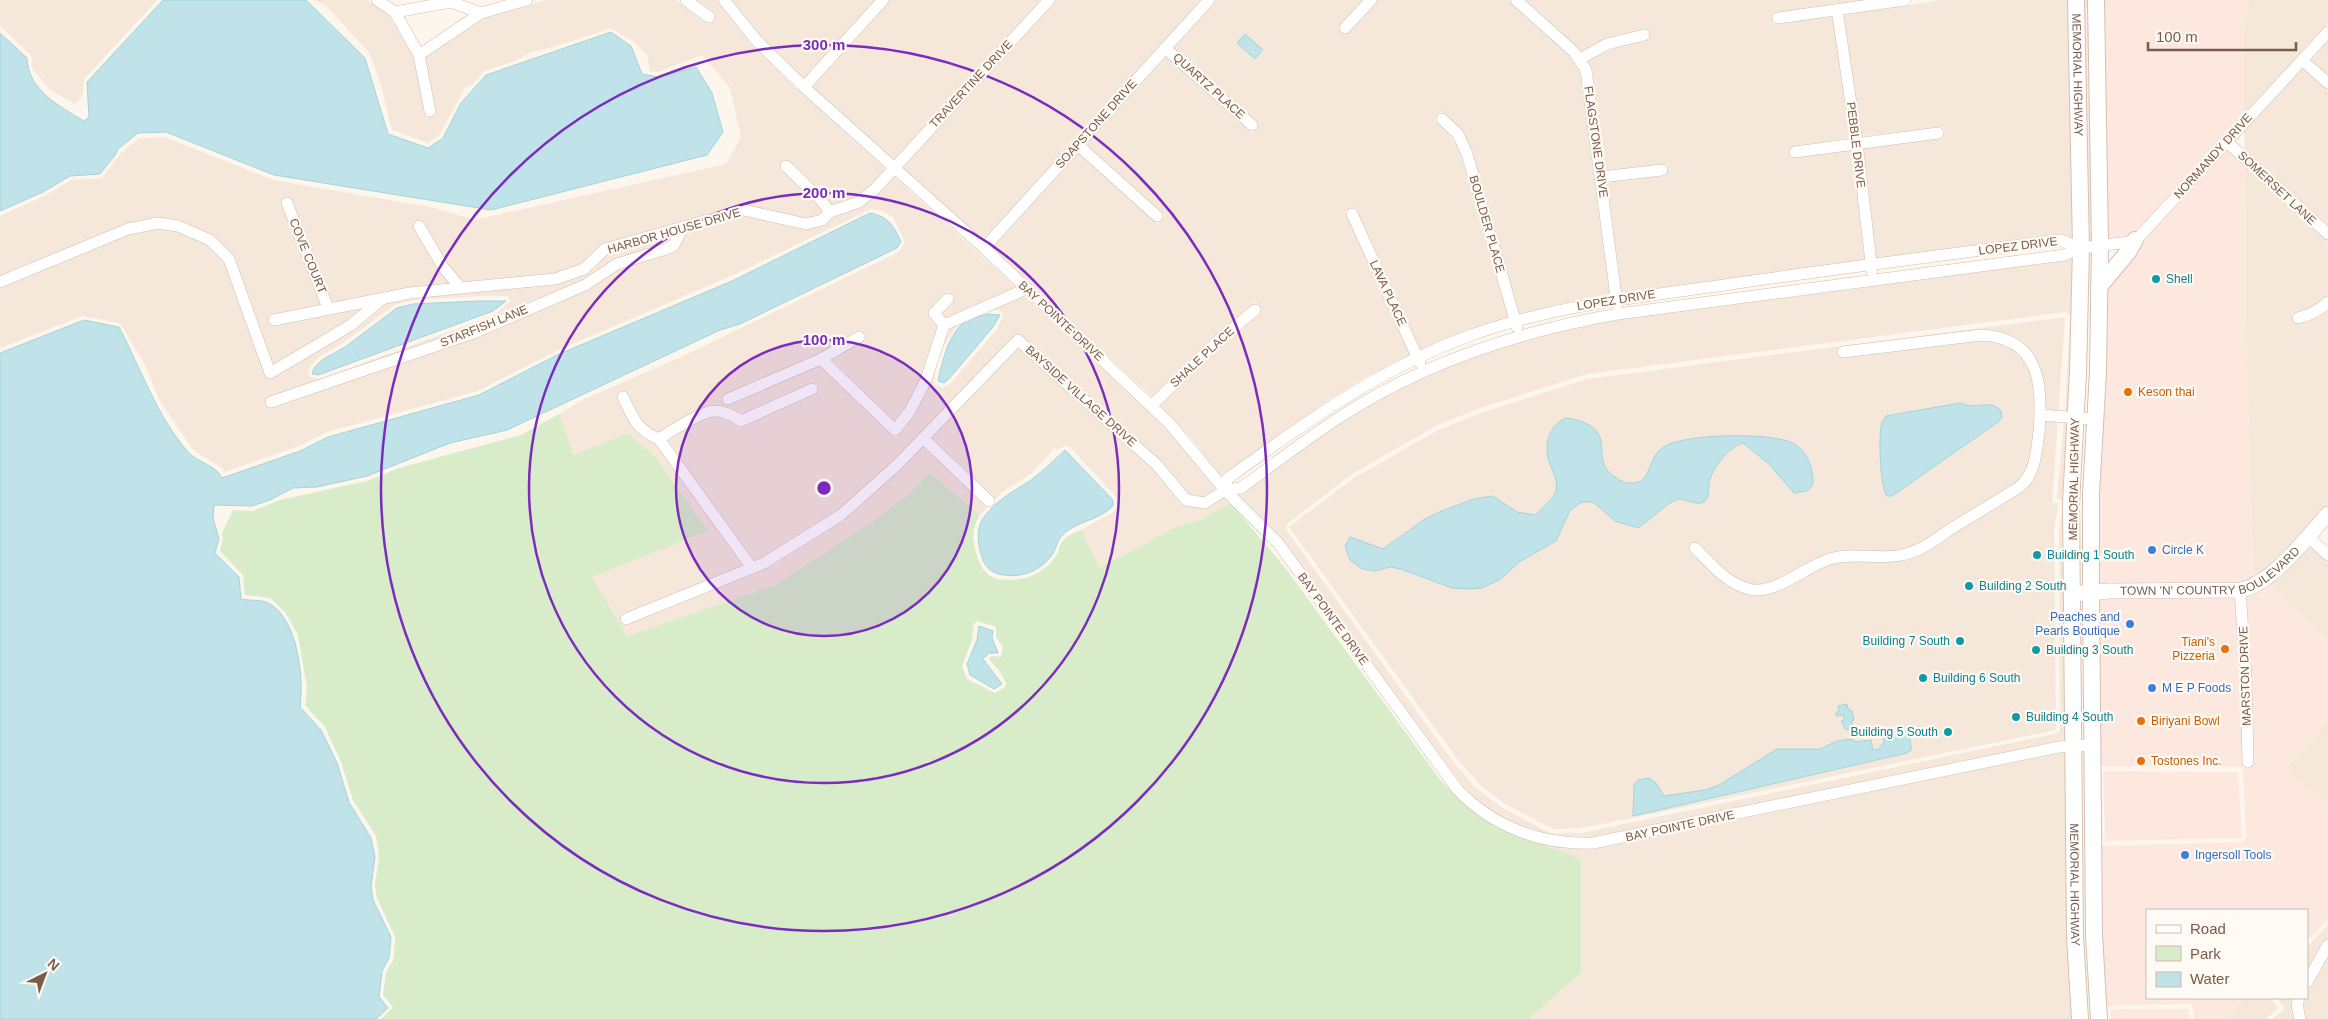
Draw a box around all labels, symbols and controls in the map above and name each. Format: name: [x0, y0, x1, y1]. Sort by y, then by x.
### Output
street label: MEMORIAL HIGHWAY: [2069, 13, 2086, 137]
scale bar: [2148, 20, 2296, 52]
text: 100 m: [2156, 28, 2198, 45]
text: 300 m: [803, 36, 845, 53]
street label: TRAVERTINE DRIVE: [927, 37, 1015, 131]
street label: QUARTZ PLACE: [1170, 50, 1248, 122]
street label: SOAPSTONE DRIVE: [1052, 77, 1140, 171]
street label: FLAGSTONE DRIVE: [1581, 85, 1611, 199]
street label: PEBBLE DRIVE: [1844, 101, 1868, 189]
street label: NORMANDY DRIVE: [2171, 111, 2255, 201]
street label: SOMERSET LANE: [2235, 148, 2319, 228]
street label: BOULDER PLACE: [1466, 174, 1508, 274]
text: 200 m: [803, 184, 845, 201]
street label: HARBOR HOUSE DRIVE: [606, 205, 742, 257]
street label: COVE COURT: [287, 216, 330, 296]
street label: LOPEZ DRIVE: [1978, 234, 2058, 258]
street label: LAVA PLACE: [1367, 258, 1409, 328]
place label: Shell: [2166, 272, 2193, 286]
marker: Shell: [2150, 273, 2162, 285]
street label: BAY POINTE DRIVE: [1016, 278, 1106, 364]
street label: LOPEZ DRIVE: [1576, 287, 1656, 313]
street label: STARFISH LANE: [438, 302, 530, 350]
street label: SHALE PLACE: [1167, 324, 1237, 390]
text: 100 m: [803, 331, 845, 348]
street label: BAYSIDE VILLAGE DRIVE: [1023, 342, 1139, 450]
place label: Keson thai: [2138, 385, 2195, 399]
marker: Keson thai: [2122, 386, 2134, 398]
street label: MEMORIAL HIGHWAY: [2066, 417, 2082, 541]
centre of rings: [815, 479, 833, 497]
place label: Circle K: [2162, 543, 2204, 557]
street label: TOWN 'N' COUNTRY BOULEVARD: [2120, 544, 2303, 598]
marker: Circle K: [2146, 544, 2158, 556]
place label: Building 1 South: [2047, 548, 2134, 562]
marker: Building 1 South: [2031, 549, 2043, 561]
street label: BAY POINTE DRIVE: [1295, 570, 1371, 668]
place label: Building 2 South: [1979, 579, 2066, 593]
marker: Building 2 South: [1963, 580, 1975, 592]
place label: Peaches and Pearls Boutique: [2035, 610, 2120, 638]
marker: Peaches and Pearls Boutique: [2124, 618, 2136, 630]
street label: MARSTON DRIVE: [2236, 626, 2254, 726]
place label: Building 7 South: [1863, 634, 1950, 648]
marker: Building 7 South: [1954, 635, 1966, 647]
place label: Tiani's Pizzeria: [2172, 635, 2215, 663]
place label: Building 3 South: [2046, 643, 2133, 657]
marker: Tiani's Pizzeria: [2219, 643, 2231, 655]
marker: Building 3 South: [2030, 644, 2042, 656]
place label: Building 6 South: [1933, 671, 2020, 685]
marker: Building 6 South: [1917, 672, 1929, 684]
place label: M E P Foods: [2162, 681, 2231, 695]
marker: M E P Foods: [2146, 682, 2158, 694]
place label: Building 4 South: [2026, 710, 2113, 724]
marker: Building 4 South: [2010, 711, 2022, 723]
place label: Biriyani Bowl: [2151, 714, 2220, 728]
marker: Biriyani Bowl: [2135, 715, 2147, 727]
place label: Building 5 South: [1851, 725, 1938, 739]
marker: Building 5 South: [1942, 726, 1954, 738]
place label: Tostones Inc.: [2151, 754, 2222, 768]
marker: Tostones Inc.: [2135, 755, 2147, 767]
street label: BAY POINTE DRIVE: [1624, 808, 1736, 844]
street label: MEMORIAL HIGHWAY: [2067, 823, 2083, 947]
place label: Ingersoll Tools: [2195, 848, 2272, 862]
marker: Ingersoll Tools: [2179, 849, 2191, 861]
legend: [2146, 909, 2308, 999]
text: Road: [2190, 920, 2226, 937]
text: Park: [2190, 945, 2221, 962]
north arrow: [20, 949, 70, 999]
text: N: [45, 955, 63, 974]
text: Water: [2190, 970, 2229, 987]

